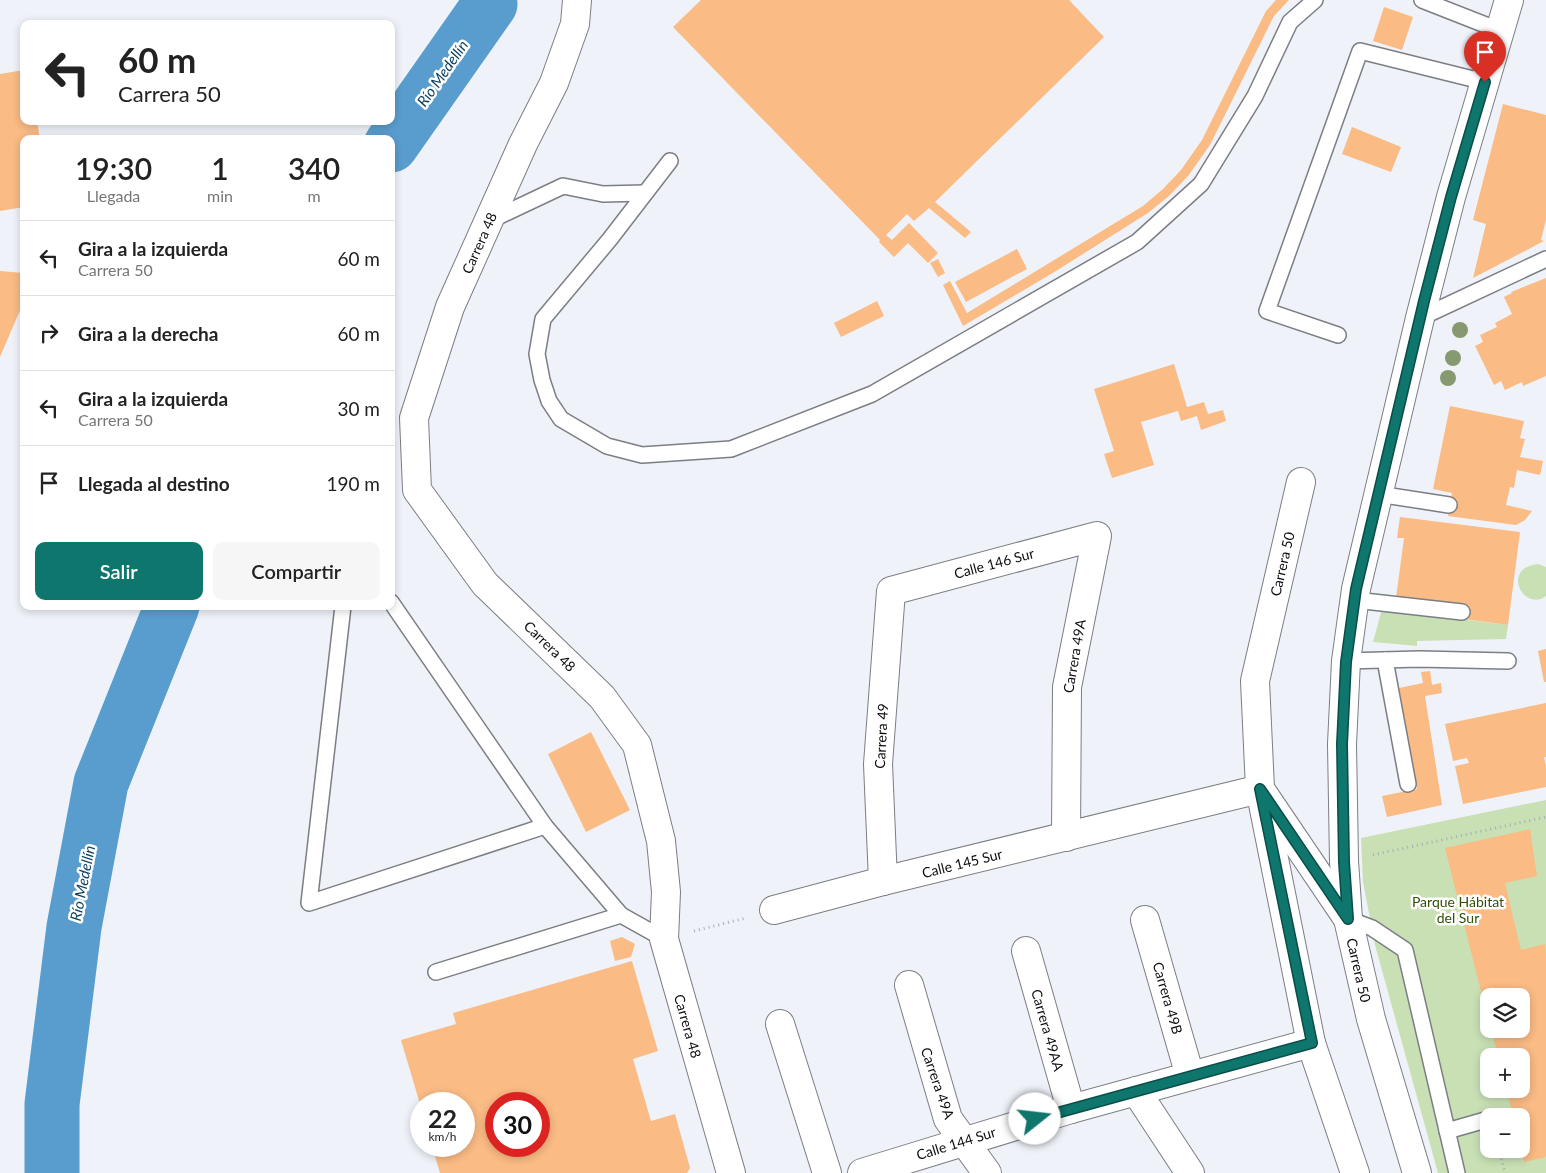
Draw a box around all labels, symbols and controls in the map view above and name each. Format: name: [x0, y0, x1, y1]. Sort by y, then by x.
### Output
pin: [1464, 31, 1506, 82]
water label: Río Medellín: [413, 36, 471, 110]
text: 60 m: [118, 38, 196, 80]
icon: arrive: [1471, 38, 1499, 66]
icon: left: [35, 40, 100, 105]
text: Carrera 50: [118, 80, 221, 107]
text: 19:30: [75, 150, 152, 186]
text: 1: [211, 150, 229, 186]
text: 340: [288, 150, 340, 186]
text: Llegada: [87, 186, 140, 205]
text: min: [207, 186, 233, 205]
text: m: [307, 186, 321, 205]
street label: Carrera 48: [458, 210, 500, 276]
text: Gira a la izquierda: [78, 237, 228, 260]
icon: left: [35, 244, 63, 272]
text: 60 m: [337, 247, 380, 270]
text: Carrera 50: [78, 260, 153, 279]
icon: right: [35, 319, 63, 347]
text: Gira a la derecha: [78, 322, 218, 345]
text: 60 m: [337, 322, 380, 345]
text: Gira a la izquierda: [78, 387, 228, 410]
icon: left: [35, 394, 63, 422]
text: 30 m: [337, 397, 380, 420]
text: Carrera 50: [78, 410, 153, 429]
icon: arrive: [35, 469, 63, 497]
text: Llegada al destino: [78, 472, 230, 495]
text: 190 m: [326, 472, 380, 495]
street label: Carrera 50: [1266, 530, 1298, 598]
button: Salir: [35, 542, 203, 600]
button: Compartir: [213, 542, 380, 600]
street label: Calle 146 Sur: [952, 544, 1036, 582]
street label: Carrera 48: [521, 617, 579, 675]
street label: Carrera 49A: [1059, 617, 1089, 694]
street label: Carrera 49: [871, 703, 891, 769]
water label: Río Medellín: [66, 844, 98, 922]
street label: Calle 145 Sur: [920, 845, 1004, 881]
park label: Parque Hábitat del Sur: [1412, 893, 1504, 926]
street label: Carrera 50: [1343, 936, 1375, 1004]
street label: Carrera 49B: [1150, 960, 1186, 1036]
street label: Carrera 49AA: [1028, 987, 1068, 1073]
map controls: [1480, 988, 1530, 1158]
button: layers: [1480, 988, 1530, 1038]
street label: Carrera 48: [671, 992, 705, 1060]
street label: Carrera 49A: [918, 1045, 958, 1122]
button: +: [1480, 1048, 1530, 1098]
speed limit sign: 30: [485, 1092, 550, 1157]
position arrow: [1008, 1092, 1060, 1144]
text: 22: [428, 1103, 457, 1133]
button: −: [1480, 1108, 1530, 1158]
street label: Calle 144 Sur: [914, 1123, 998, 1163]
text: km/h: [428, 1129, 457, 1144]

